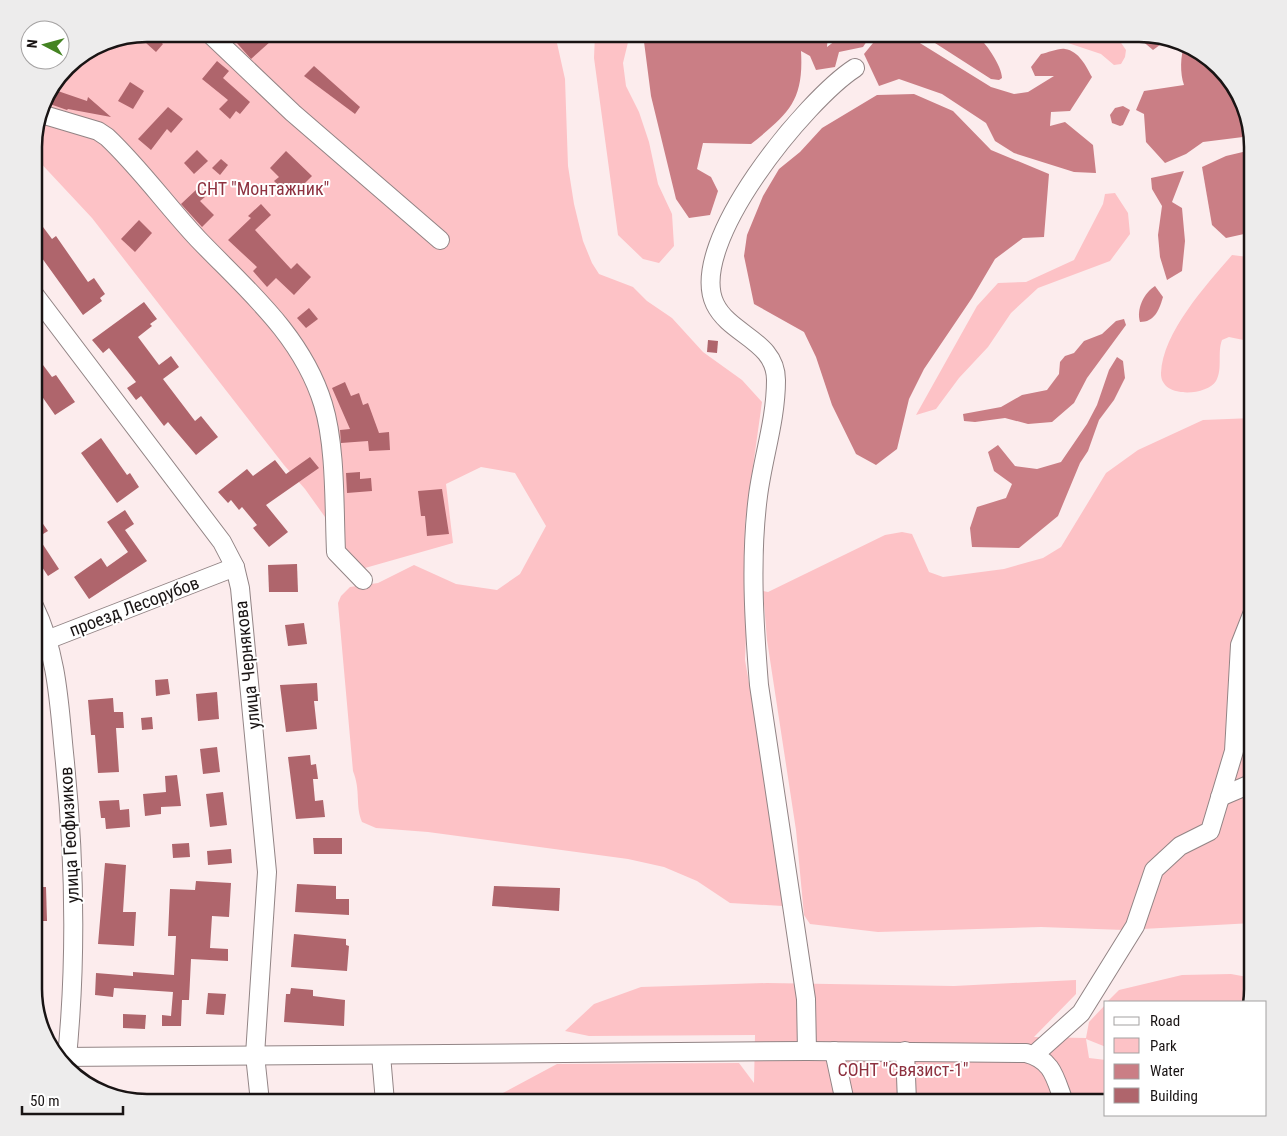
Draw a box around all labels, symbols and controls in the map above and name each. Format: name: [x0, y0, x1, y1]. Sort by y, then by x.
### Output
north arrow: [20, 20, 70, 70]
text: N: [24, 39, 40, 49]
park label: СНТ "Монтажник": [197, 178, 329, 199]
street label: проезд Лесорубов: [66, 572, 202, 640]
street label: улица Чернякова: [230, 600, 264, 730]
street label: улица Геофизиков: [55, 766, 83, 904]
legend: [1104, 1001, 1267, 1116]
text: Road: [1150, 1012, 1180, 1030]
text: Park: [1150, 1037, 1177, 1055]
park label: СОНТ "Связист-1": [837, 1059, 969, 1080]
text: Water: [1150, 1062, 1185, 1080]
scale bar: [22, 1084, 124, 1116]
text: Building: [1150, 1087, 1198, 1105]
text: 50 m: [30, 1092, 60, 1110]

